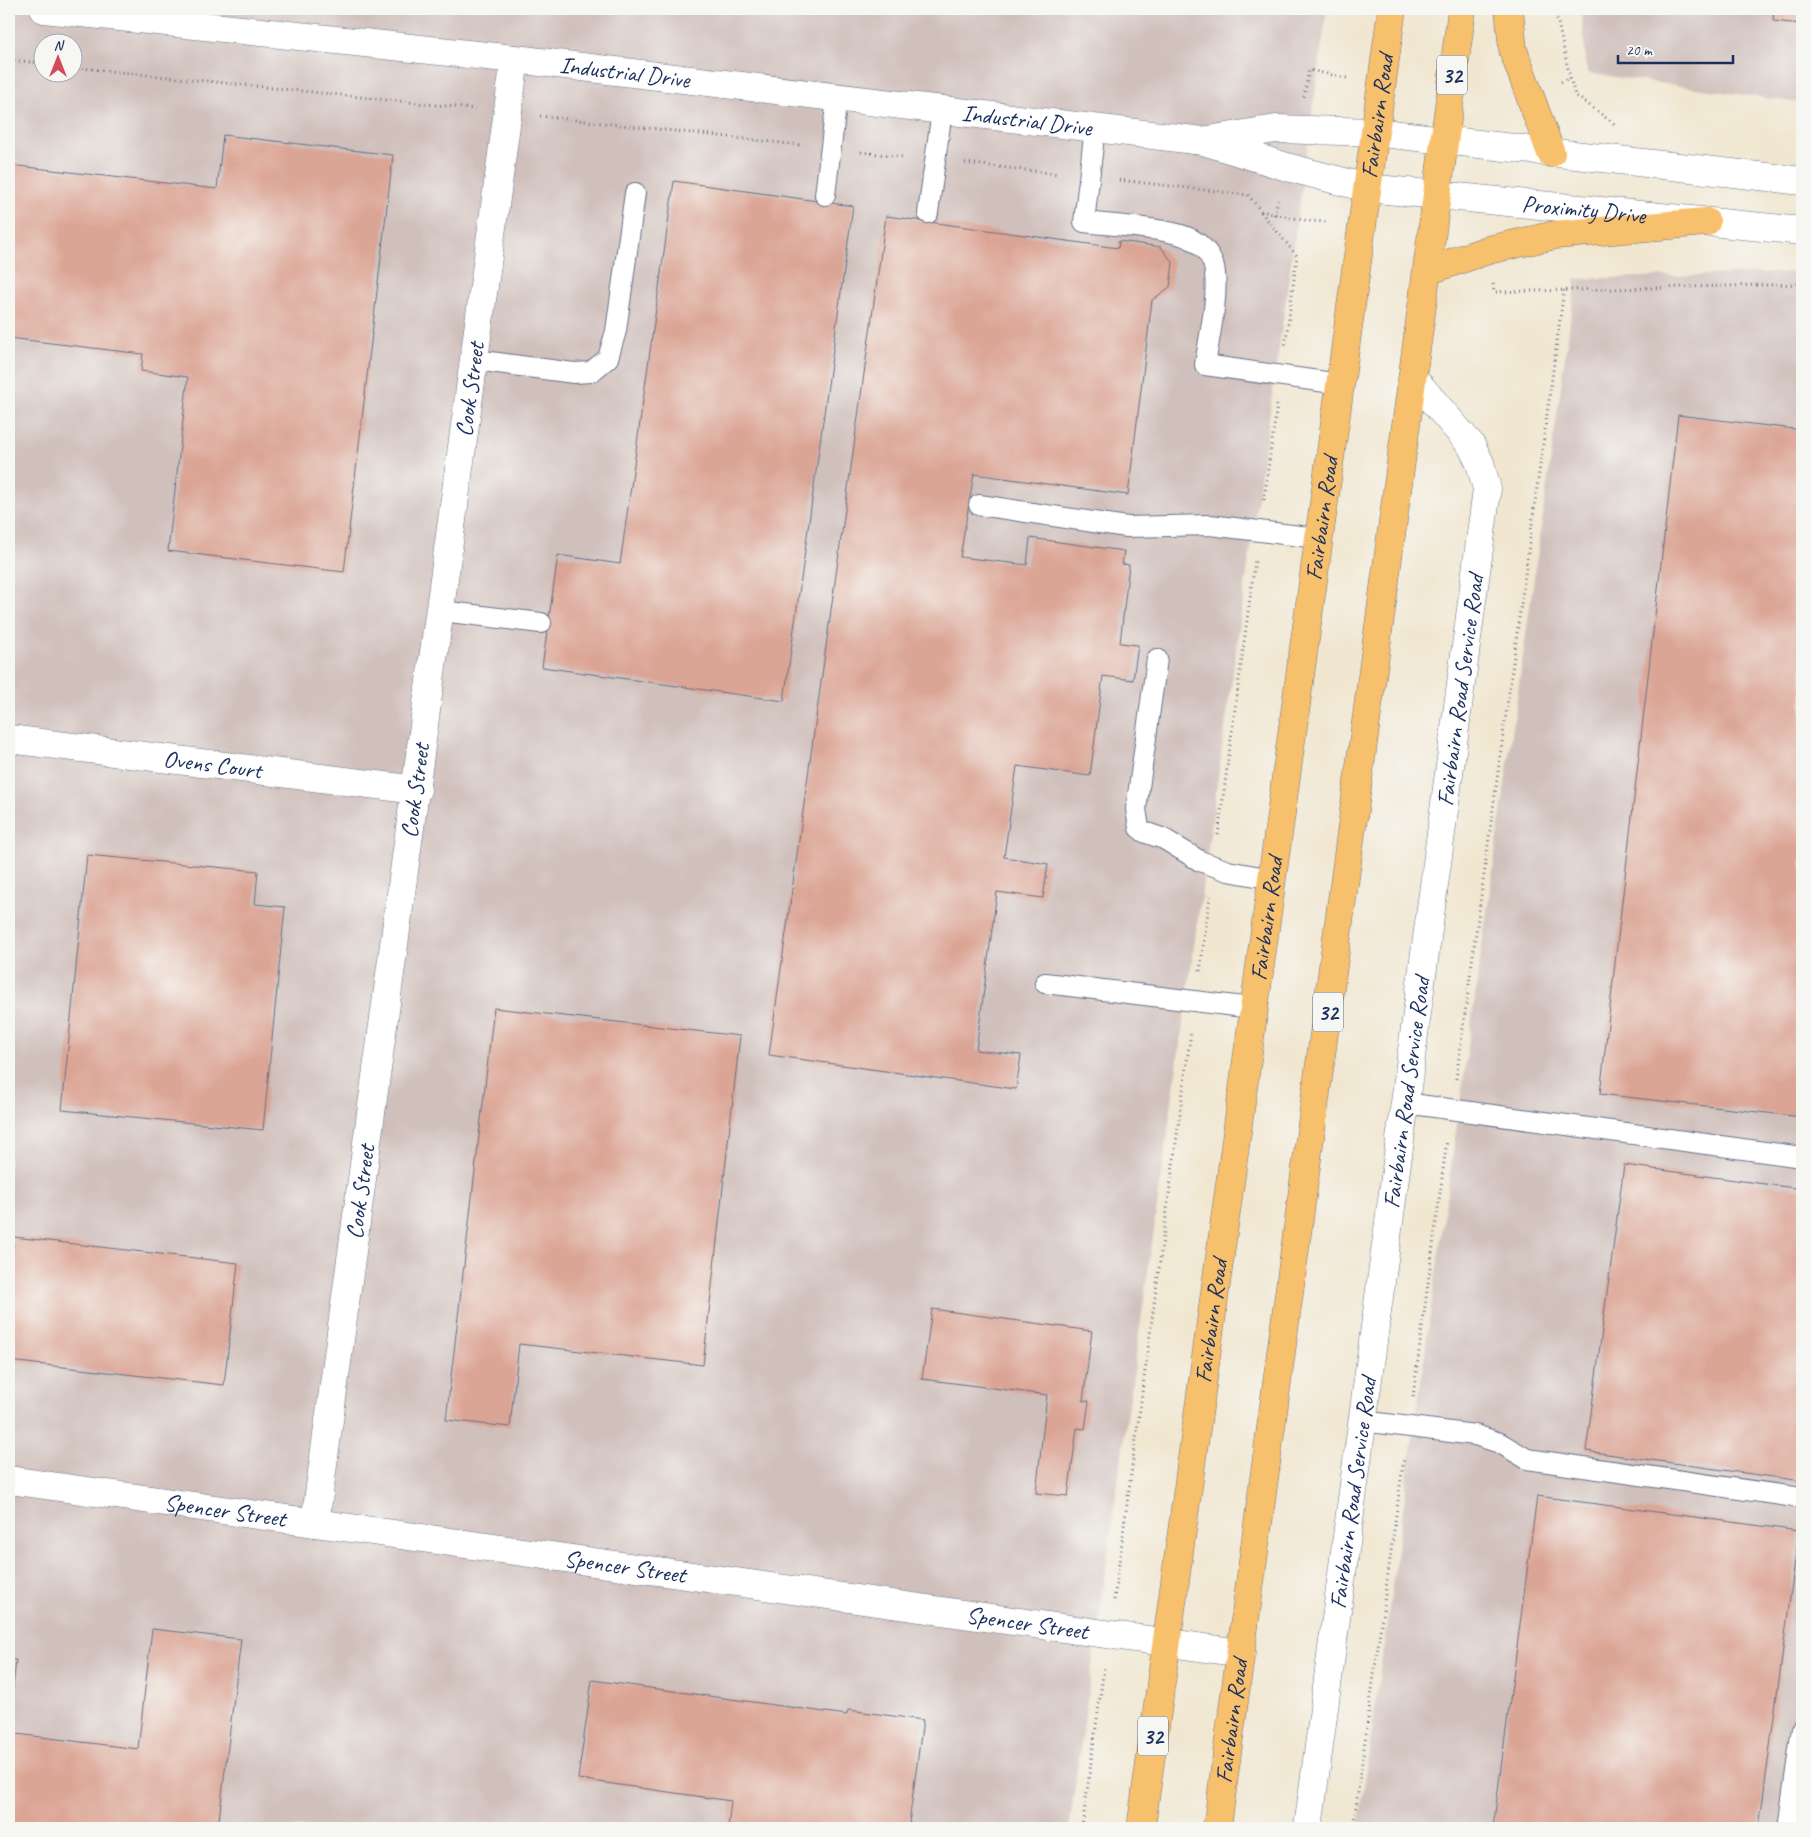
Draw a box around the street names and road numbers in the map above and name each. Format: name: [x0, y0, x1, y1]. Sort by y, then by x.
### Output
street label: Industrial Drive: [558, 49, 693, 95]
street label: Fairbairn Road: [1354, 49, 1401, 180]
road number: 32: [1437, 56, 1467, 94]
street label: Industrial Drive: [960, 97, 1096, 143]
street label: Proximity Drive: [1521, 188, 1649, 231]
street label: Cook Street: [449, 339, 491, 438]
street label: Fairbairn Road: [1298, 451, 1346, 582]
street label: Fairbairn Road Service Road: [1430, 569, 1491, 808]
street label: Cook Street: [394, 740, 437, 840]
street label: Ovens Court: [162, 743, 265, 786]
street label: Fairbairn Road: [1243, 851, 1290, 982]
street label: Fairbairn Road Service Road: [1376, 972, 1437, 1210]
road number: 32: [1313, 992, 1343, 1032]
street label: Cook Street: [339, 1141, 382, 1241]
street label: Fairbairn Road: [1188, 1254, 1235, 1384]
street label: Fairbairn Road Service Road: [1322, 1372, 1384, 1610]
street label: Spencer Street: [162, 1487, 290, 1534]
street label: Spencer Street: [562, 1543, 690, 1590]
street label: Spencer Street: [964, 1600, 1092, 1647]
street label: Fairbairn Road: [1208, 1654, 1255, 1785]
road number: 32: [1138, 1716, 1168, 1755]

